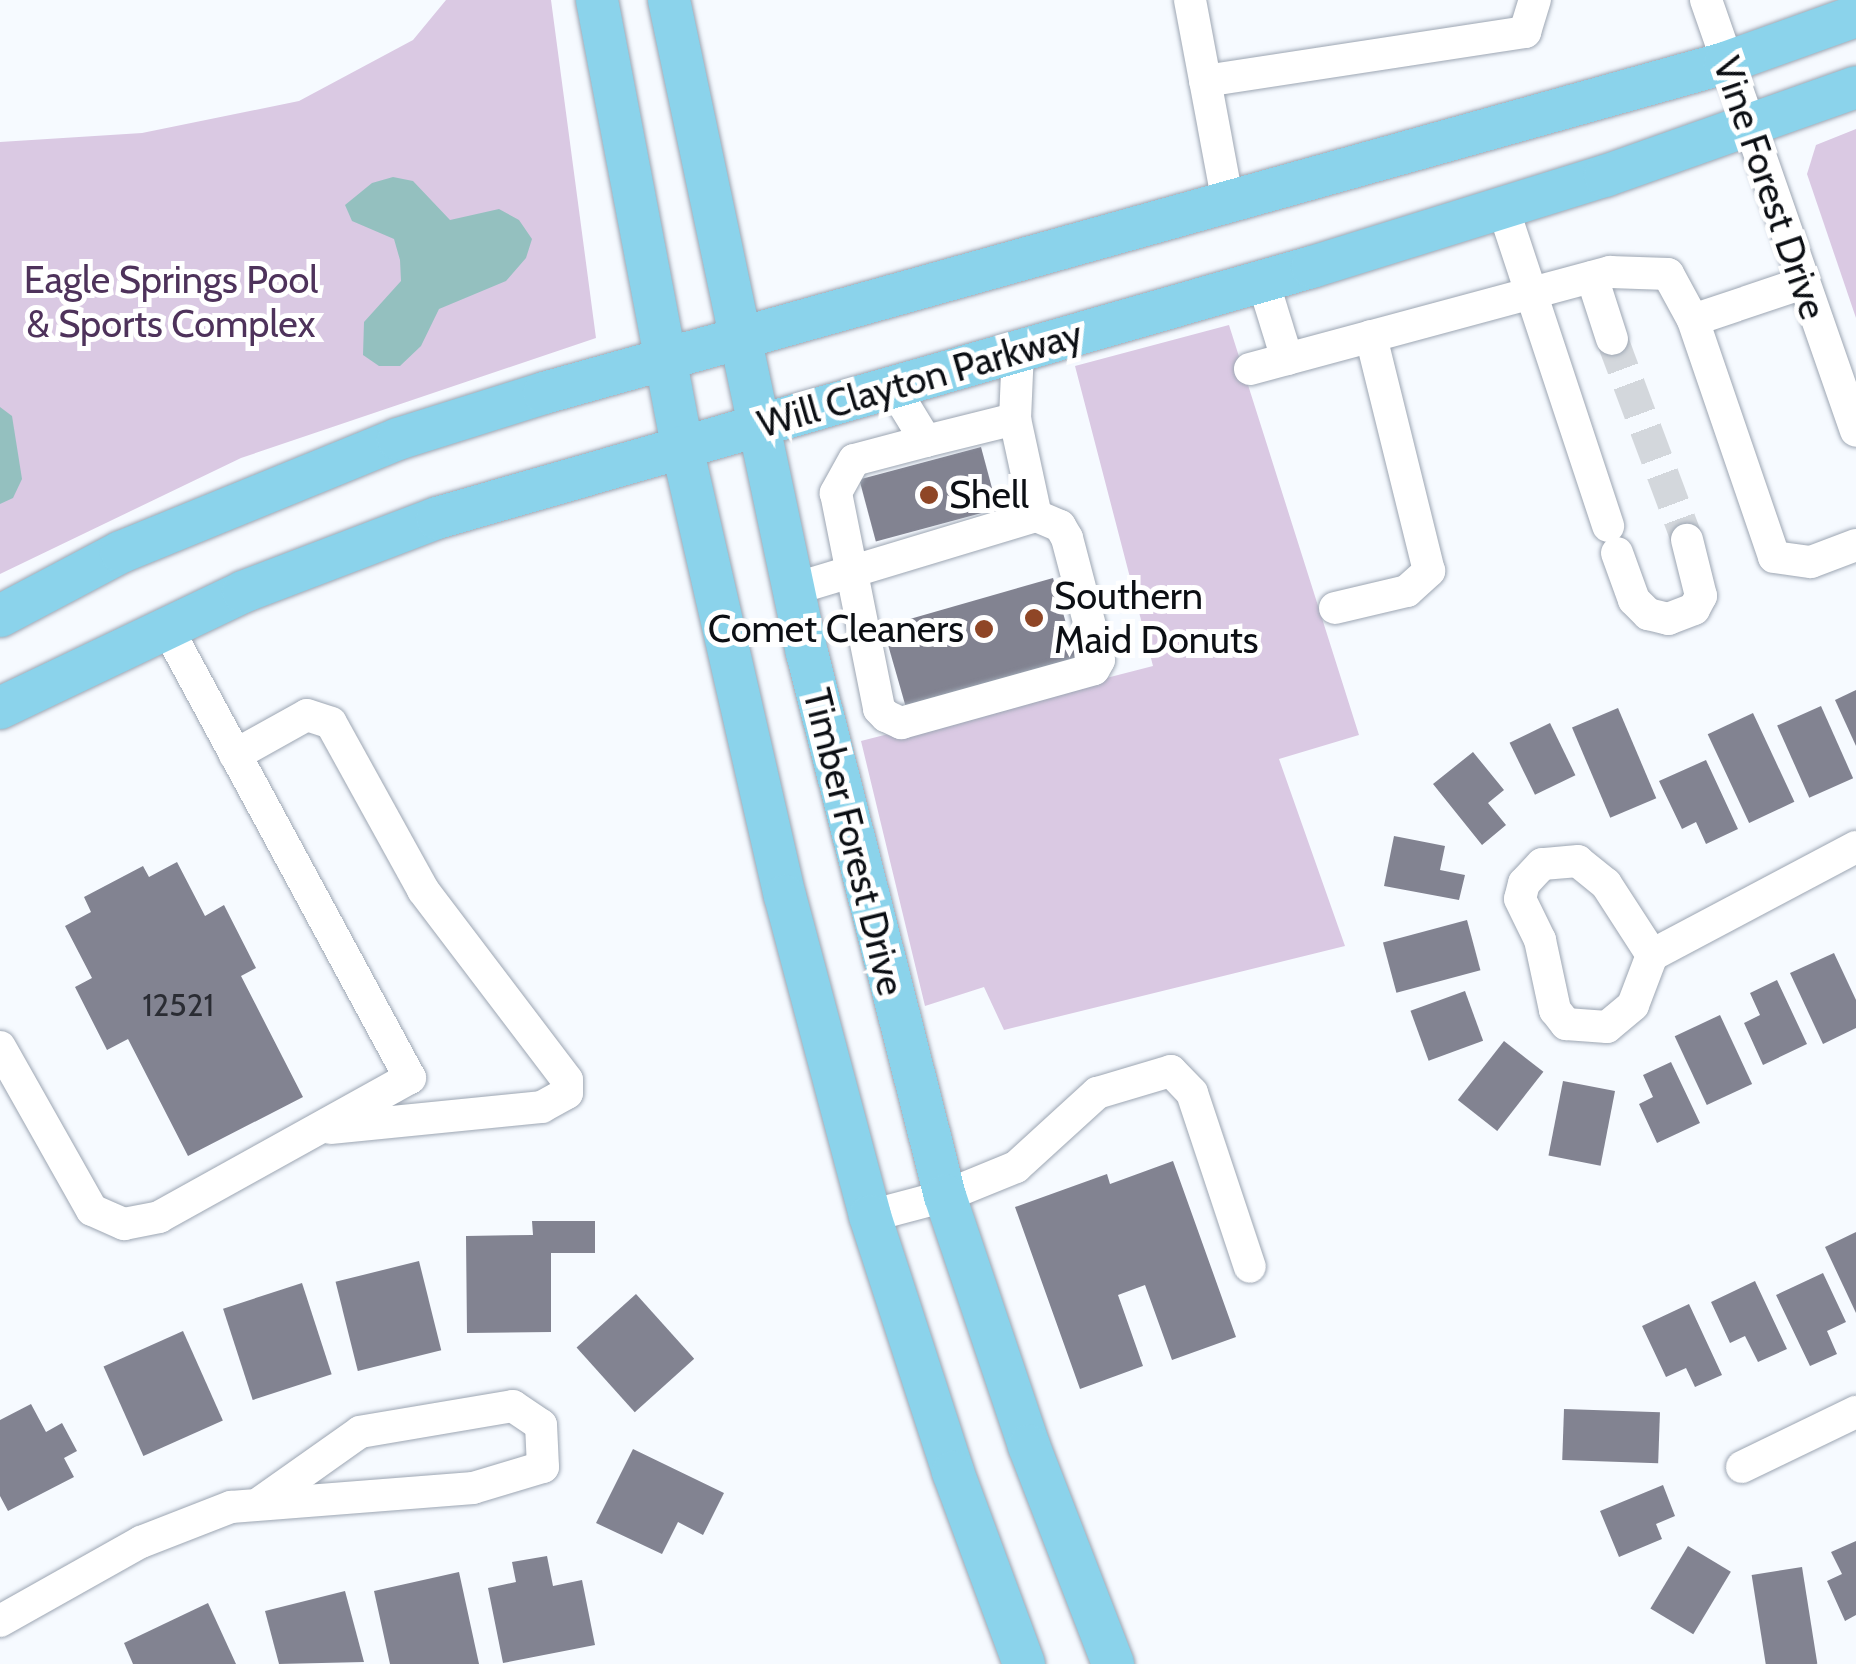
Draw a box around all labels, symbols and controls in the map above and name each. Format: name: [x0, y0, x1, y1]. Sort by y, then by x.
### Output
street label: Vine Forest Drive: [1704, 51, 1836, 325]
park label: Eagle Springs Pool & Sports Complex: [24, 257, 318, 346]
street label: Will Clayton Parkway: [753, 311, 1087, 447]
place label: Shell: [949, 472, 1029, 518]
marker: Shell: [918, 484, 940, 506]
place label: Southern Maid Donuts: [1054, 573, 1259, 662]
place label: Comet Cleaners: [708, 606, 964, 652]
marker: Southern Maid Donuts: [1023, 607, 1045, 629]
marker: Comet Cleaners: [973, 618, 995, 640]
street label: Timber Forest Drive: [794, 684, 914, 1000]
house number: 12521: [142, 986, 214, 1024]

